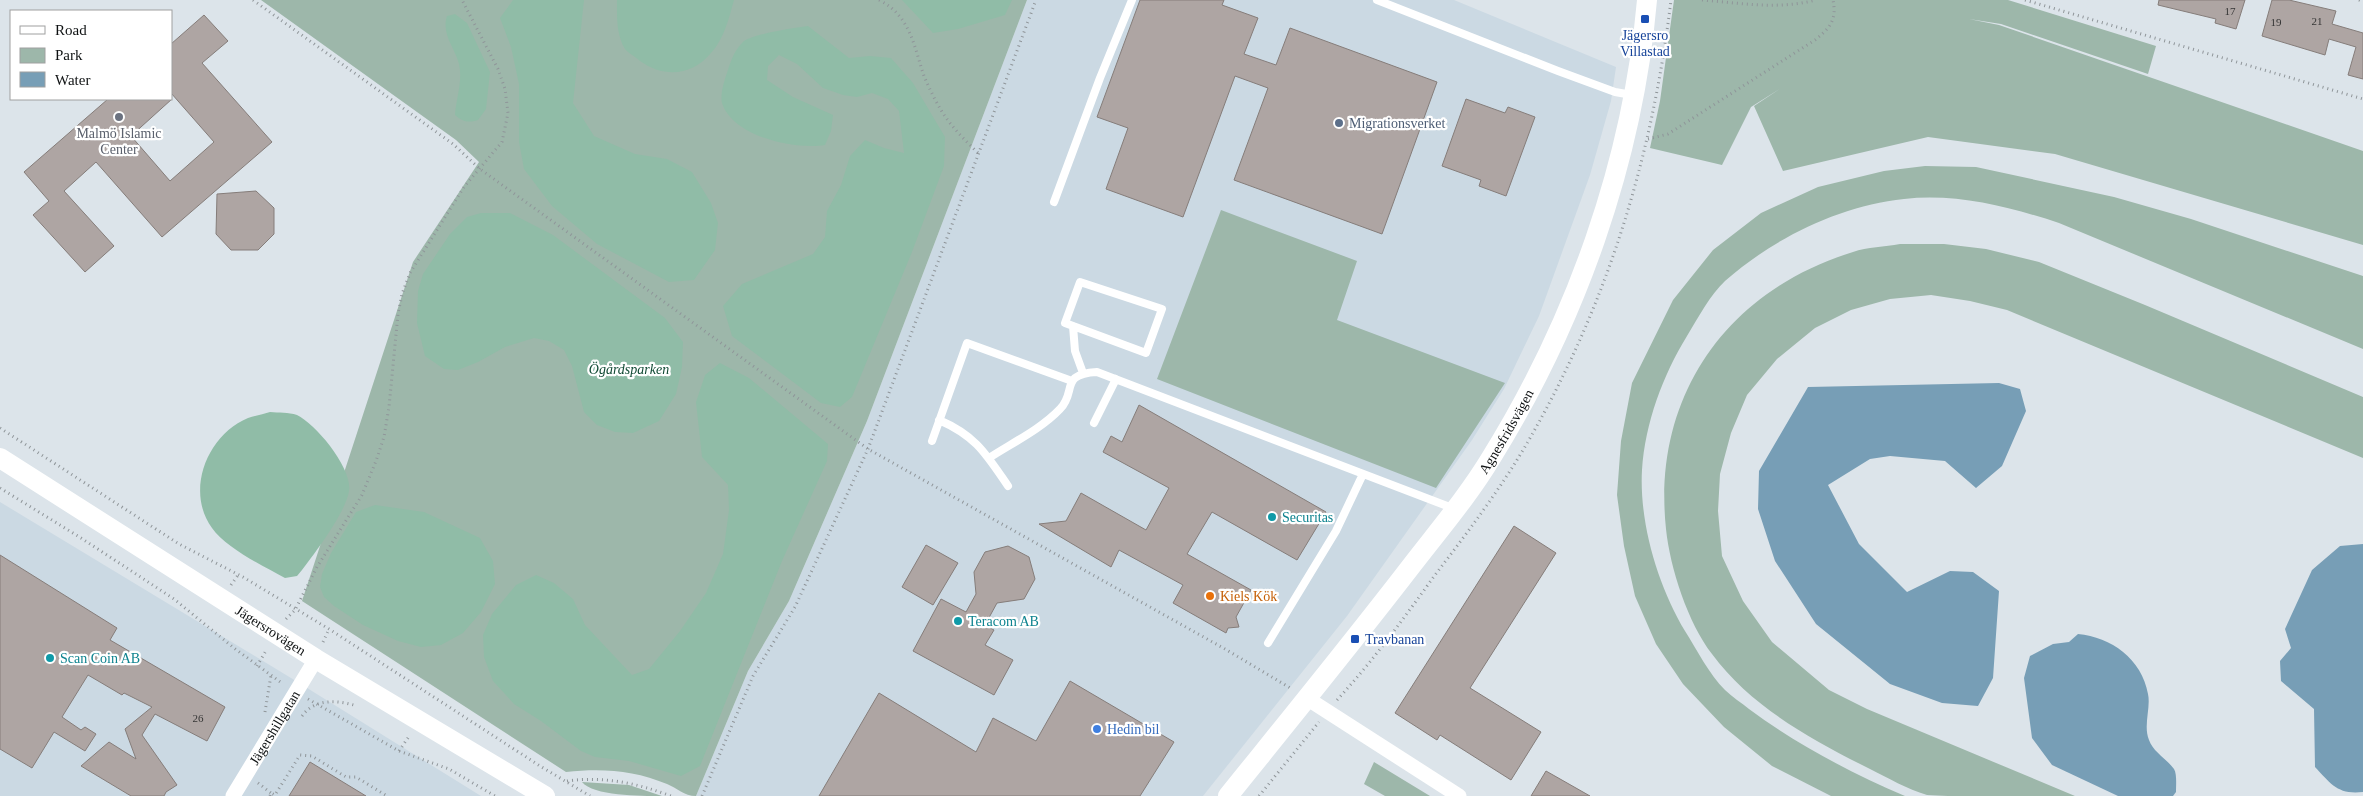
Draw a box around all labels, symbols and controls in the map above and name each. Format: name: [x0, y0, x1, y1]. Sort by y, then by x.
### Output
house number: 17: [2225, 5, 2236, 17]
legend: [10, 10, 172, 100]
marker: Jägersro Villastad: [1639, 13, 1651, 25]
house number: 21: [2312, 15, 2323, 27]
house number: 19: [2271, 16, 2282, 28]
text: Road: [55, 22, 87, 38]
place label: Jägersro Villastad: [1620, 28, 1670, 59]
text: Park: [55, 47, 83, 63]
text: Water: [55, 72, 90, 88]
marker: Malmö Islamic Center: [113, 111, 125, 123]
place label: Migrationsverket: [1349, 116, 1446, 131]
marker: Migrationsverket: [1333, 117, 1345, 129]
place label: Malmö Islamic Center: [76, 126, 162, 157]
park label: Ögårdsparken: [589, 361, 669, 377]
street label: Agnesfridsvägen: [1476, 387, 1537, 477]
place label: Securitas: [1282, 510, 1333, 525]
marker: Securitas: [1266, 511, 1278, 523]
place label: Kiels Kök: [1220, 589, 1277, 604]
marker: Kiels Kök: [1204, 590, 1216, 602]
street label: Jägersrovägen: [233, 603, 308, 659]
place label: Teracom AB: [968, 614, 1039, 629]
marker: Teracom AB: [952, 615, 964, 627]
place label: Travbanan: [1365, 632, 1424, 647]
marker: Travbanan: [1349, 633, 1361, 645]
place label: Scan Coin AB: [60, 651, 140, 666]
marker: Scan Coin AB: [44, 652, 56, 664]
street label: Jägershillgatan: [247, 688, 303, 768]
house number: 26: [193, 712, 204, 724]
place label: Hedin bil: [1107, 722, 1160, 737]
marker: Hedin bil: [1091, 723, 1103, 735]

